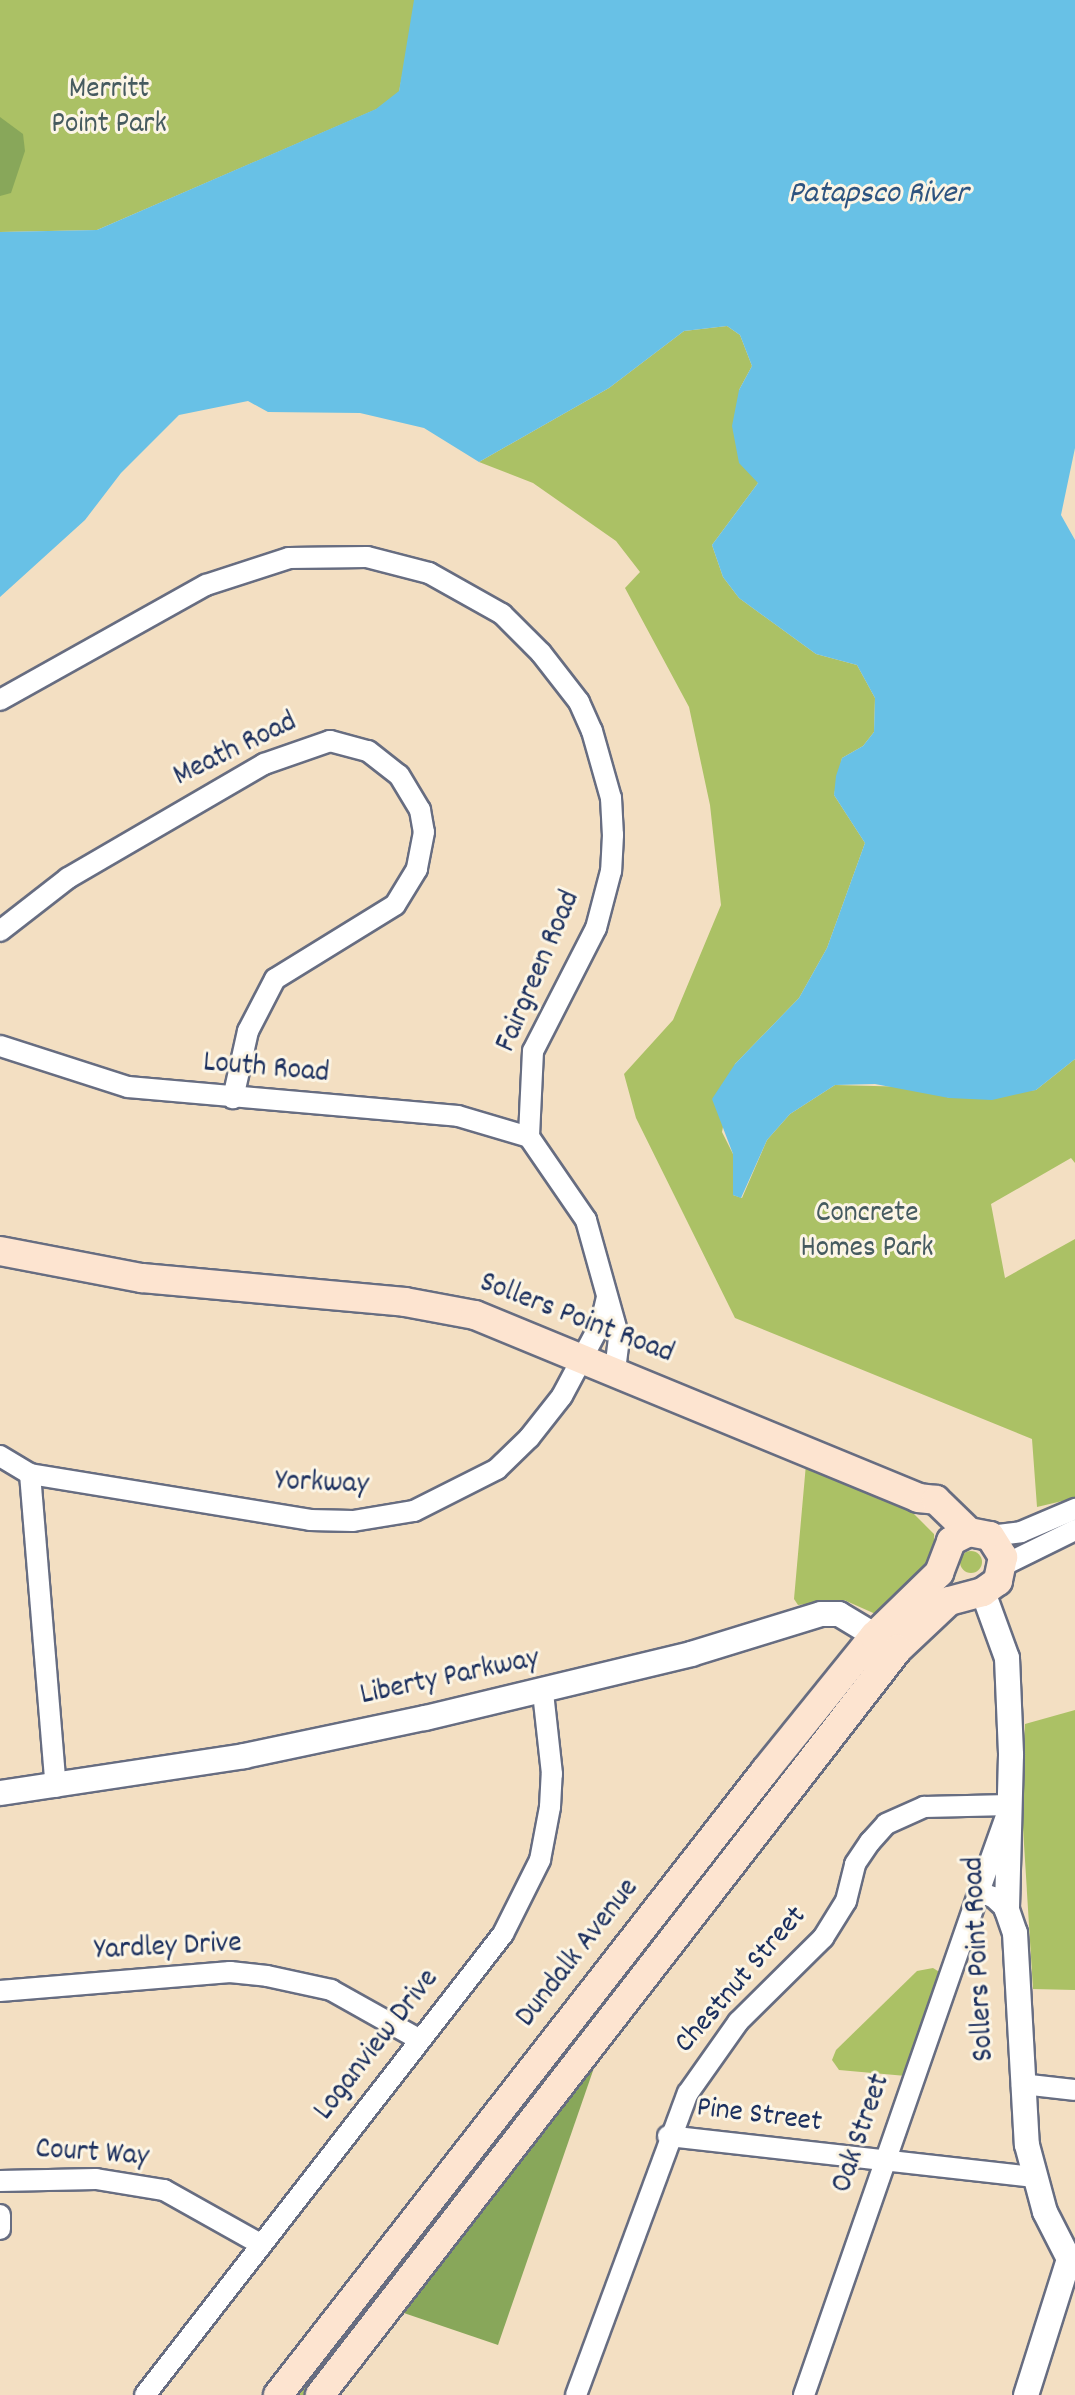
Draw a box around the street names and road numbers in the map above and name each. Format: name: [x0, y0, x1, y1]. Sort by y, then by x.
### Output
street label: Meath Road: [169, 706, 303, 796]
street label: Fairgreen Road: [490, 886, 590, 1058]
street label: Louth Road: [202, 1047, 330, 1093]
street label: Sollers Point Road: [474, 1266, 678, 1374]
street label: Yorkway: [275, 1465, 369, 1505]
street label: Liberty Parkway: [357, 1642, 543, 1716]
street label: Sollers Point Road: [958, 1856, 1004, 2062]
street label: Dundalk Avenue: [510, 1872, 648, 2036]
street label: Chestnut Street: [668, 1900, 816, 2062]
street label: Yardley Drive: [93, 1927, 243, 1971]
street label: Loganview Drive: [308, 1963, 448, 2129]
street label: Oak Street: [826, 2070, 900, 2198]
street label: Pine Street: [694, 2091, 824, 2143]
street label: Court Way: [34, 2133, 150, 2177]

